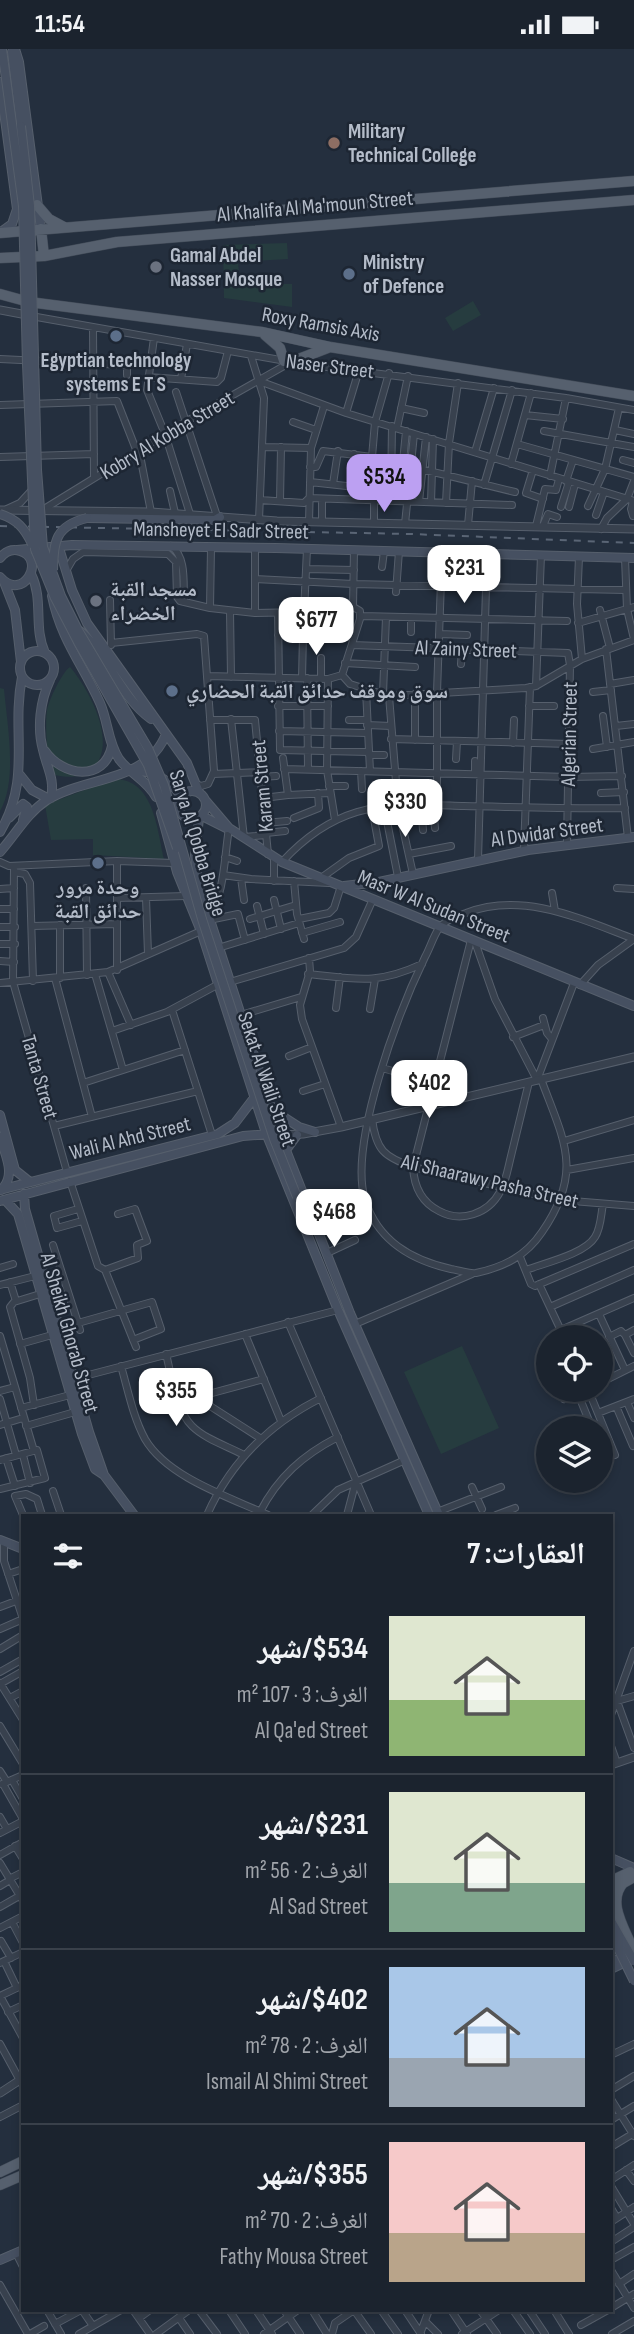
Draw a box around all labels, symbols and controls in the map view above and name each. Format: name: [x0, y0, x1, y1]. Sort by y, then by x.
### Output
text: 11:54: [35, 9, 85, 40]
place label: Military Technical College: [348, 119, 476, 168]
marker: Military Technical College: [326, 135, 342, 151]
street label: Al Khalifa Al Ma'moun Street: [215, 185, 414, 228]
place label: Gamal Abdel Nasser Mosque: [170, 243, 282, 292]
place label: Ministry of Defence: [363, 250, 444, 299]
marker: Gamal Abdel Nasser Mosque: [148, 259, 164, 275]
marker: Ministry of Defence: [341, 266, 357, 282]
street label: Roxy Ramsis Axis: [260, 302, 382, 347]
marker: Egyptian technology systems E T S: [108, 328, 124, 344]
place label: Egyptian technology systems E T S: [41, 348, 192, 397]
street label: Naser Street: [285, 349, 375, 384]
street label: Kobry Al Kobba Street: [96, 386, 239, 485]
pin: $534: [343, 455, 425, 514]
text: $534: [363, 463, 405, 491]
street label: Mansheyet El Sadr Street: [133, 516, 309, 545]
pin: $231: [423, 545, 505, 605]
text: $231: [443, 554, 485, 582]
place label: مسجد القبة الخضراء: [110, 577, 197, 626]
marker: مسجد القبة الخضراء: [88, 593, 104, 609]
pin: $677: [275, 597, 357, 657]
text: $677: [295, 606, 337, 634]
street label: Al Zainy Street: [414, 635, 517, 664]
place label: سوق وموقف حدائق القبة الحضاري: [186, 679, 448, 707]
street label: Algerian Street: [556, 682, 583, 788]
marker: سوق وموقف حدائق القبة الحضاري: [164, 683, 180, 699]
street label: Karam Street: [246, 739, 279, 833]
street label: Sarya Al Qobba Bridge: [163, 767, 232, 919]
pin: $330: [364, 779, 446, 839]
text: $330: [383, 788, 427, 816]
street label: Al Dwidar Street: [488, 812, 605, 853]
marker: وحدة مرور حدائق القبة: [90, 855, 106, 871]
street label: Masr W Al Sudan Street: [354, 864, 514, 948]
place label: وحدة مرور حدائق القبة: [54, 875, 142, 924]
street label: Sekat Al Waili Street: [232, 1009, 301, 1150]
street label: Tanta Street: [16, 1032, 63, 1122]
pin: $402: [388, 1061, 470, 1120]
text: $402: [407, 1069, 451, 1097]
street label: Wali Al Ahd Street: [67, 1111, 193, 1166]
street label: Ali Shaarawy Pasha Street: [398, 1149, 581, 1214]
pin: $468: [293, 1189, 375, 1249]
text: $468: [312, 1198, 356, 1226]
street label: Al Sheikh Ghorab Street: [34, 1249, 104, 1416]
map controls: [536, 1325, 613, 1493]
button: locate: [536, 1325, 613, 1402]
pin: $355: [135, 1369, 217, 1428]
text: $355: [155, 1377, 197, 1405]
button: layers: [536, 1416, 613, 1493]
text: العقارات: 7: [467, 1536, 585, 1572]
icon: filters: [49, 1537, 87, 1575]
text: $534/شهر: [257, 1631, 368, 1667]
icon: home: [445, 1644, 529, 1728]
text: الغرف: 3 · 107 m²: [237, 1681, 368, 1709]
text: Al Qa'ed Street: [255, 1717, 368, 1745]
text: $231/شهر: [260, 1807, 368, 1843]
icon: home: [445, 1820, 529, 1904]
text: الغرف: 2 · 56 m²: [245, 1857, 368, 1885]
text: Al Sad Street: [269, 1893, 368, 1921]
text: $402/شهر: [257, 1982, 368, 2018]
icon: home: [445, 1995, 529, 2079]
text: الغرف: 2 · 78 m²: [245, 2032, 368, 2060]
text: Ismail Al Shimi Street: [206, 2068, 368, 2096]
text: $355/شهر: [258, 2157, 368, 2193]
icon: home: [445, 2170, 529, 2254]
text: الغرف: 2 · 70 m²: [245, 2207, 368, 2235]
text: Fathy Mousa Street: [219, 2243, 368, 2271]

